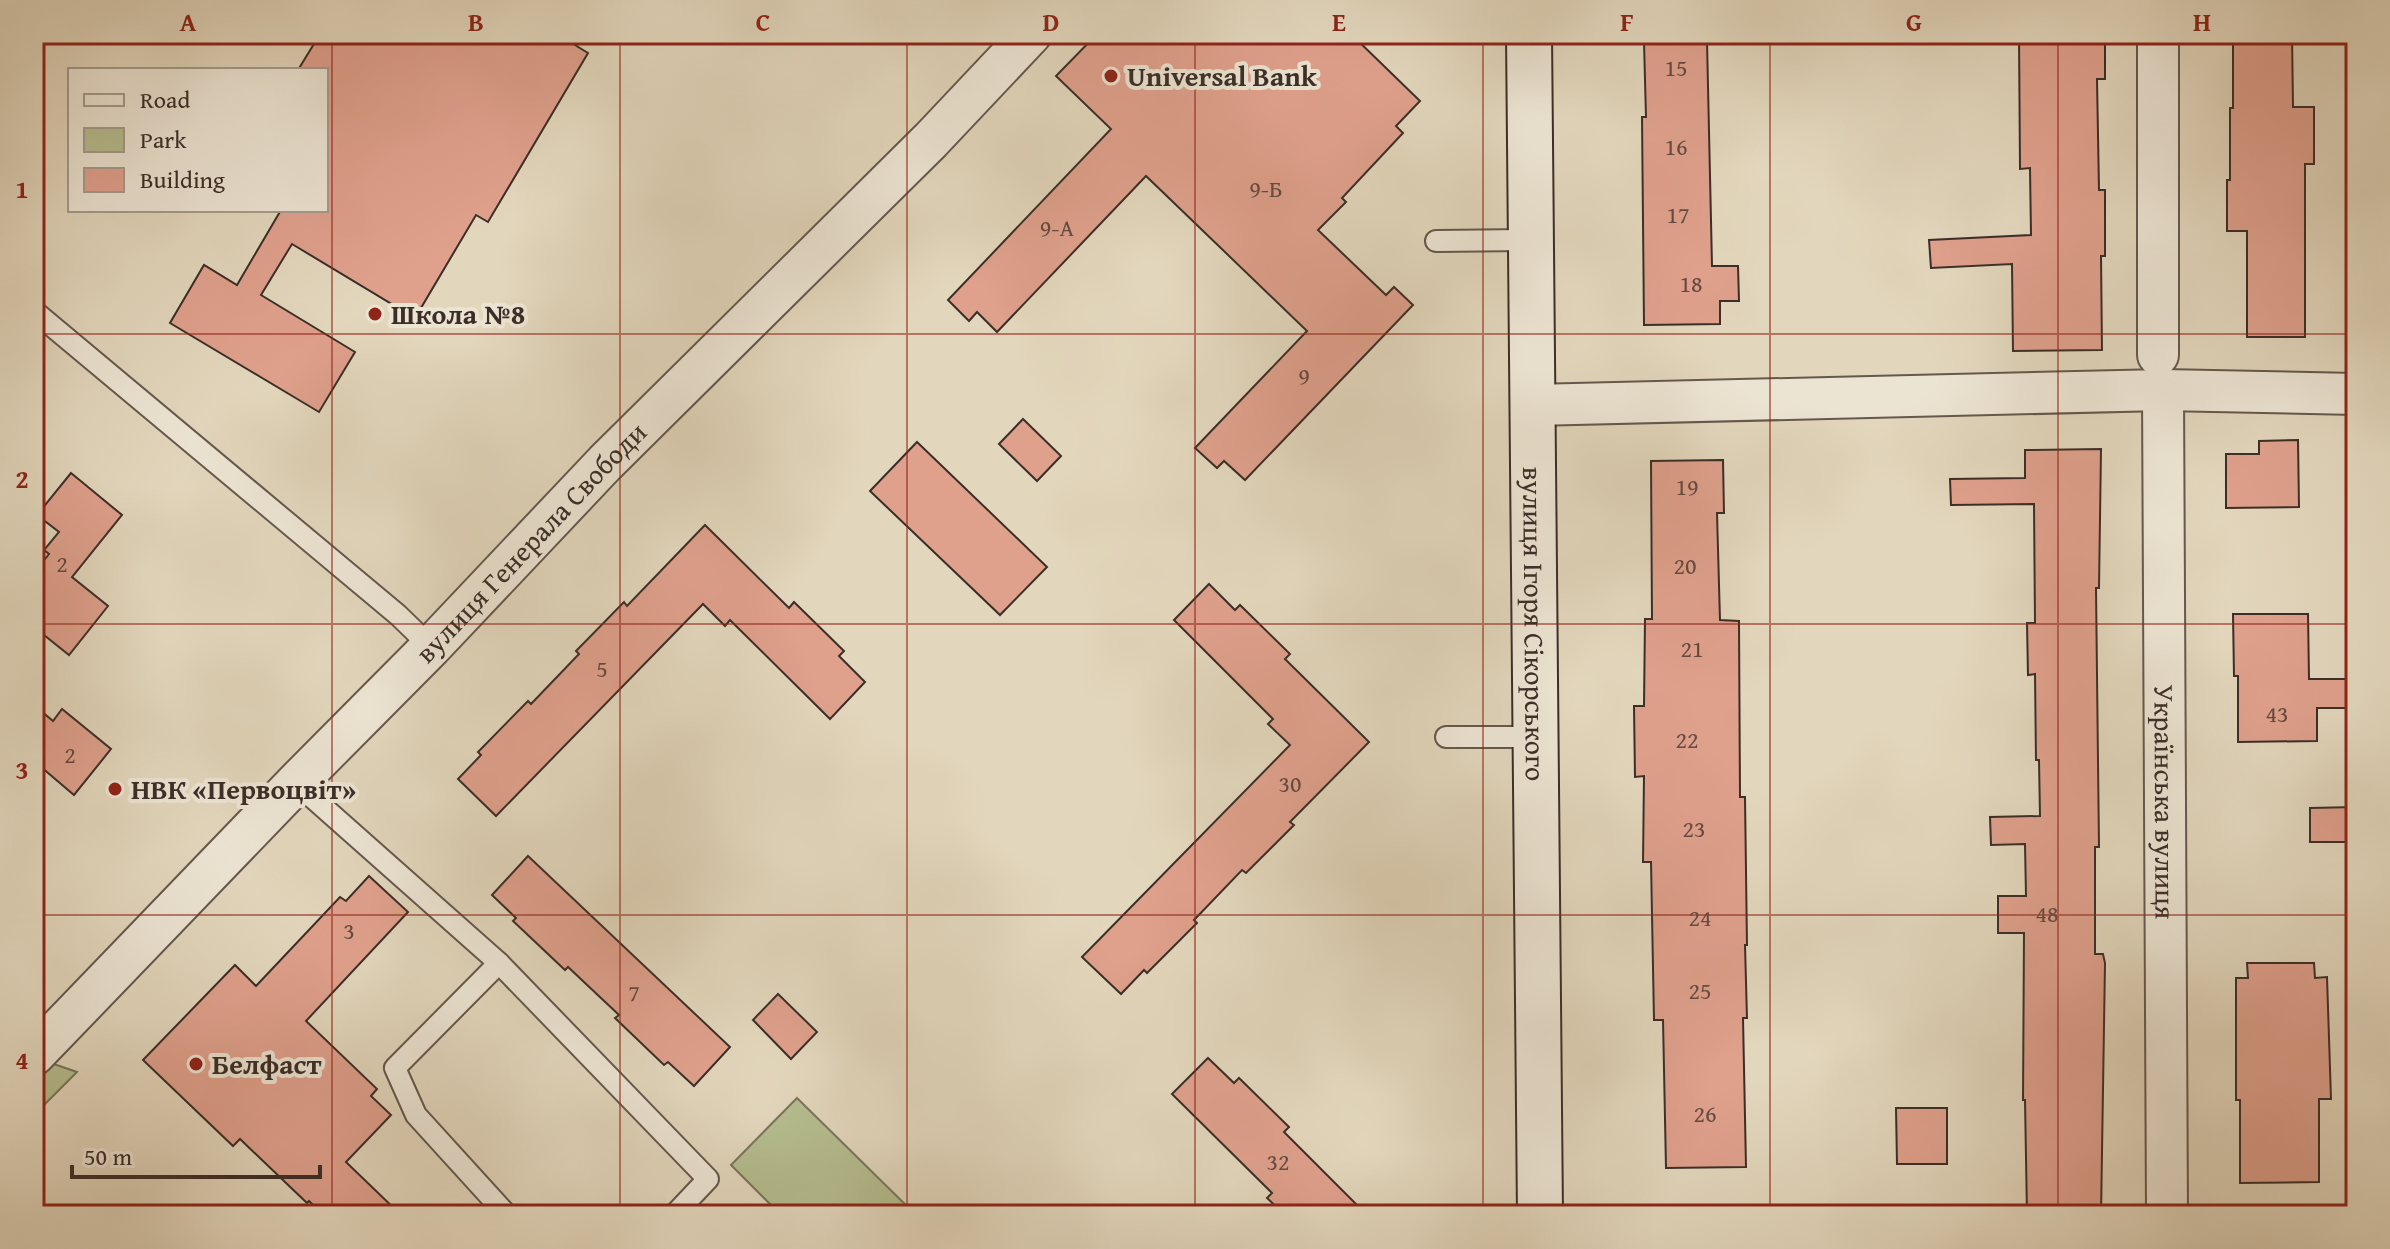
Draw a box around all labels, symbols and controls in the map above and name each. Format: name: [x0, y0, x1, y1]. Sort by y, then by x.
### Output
text: A: [180, 2, 197, 41]
text: B: [468, 2, 484, 41]
text: C: [756, 2, 770, 41]
text: D: [1043, 2, 1059, 41]
text: E: [1332, 2, 1346, 41]
text: F: [1620, 2, 1634, 41]
text: G: [1906, 2, 1922, 41]
text: H: [2193, 2, 2211, 41]
house number: 15: [1664, 50, 1688, 85]
place label: Universal Bank: [1127, 55, 1318, 96]
marker: Universal Bank: [1102, 67, 1120, 85]
legend: [68, 68, 328, 212]
text: Road: [140, 82, 190, 117]
text: Park: [140, 122, 187, 157]
house number: 16: [1664, 129, 1688, 164]
text: Building: [140, 162, 225, 197]
text: 1: [15, 169, 29, 208]
house number: 9-Б: [1249, 171, 1283, 206]
house number: 17: [1666, 197, 1690, 232]
house number: 9-А: [1040, 210, 1075, 245]
house number: 18: [1679, 266, 1703, 301]
place label: Школа №8: [391, 293, 525, 334]
marker: Школа №8: [366, 305, 384, 323]
house number: 9: [1298, 358, 1310, 393]
street label: вулиця Генерала Свободи: [405, 412, 655, 672]
text: 2: [15, 459, 29, 498]
street label: вулиця Ігоря Сікорського: [1513, 467, 1557, 781]
house number: 19: [1675, 469, 1699, 504]
house number: 2: [56, 546, 68, 581]
house number: 20: [1673, 548, 1697, 583]
house number: 21: [1680, 631, 1704, 666]
house number: 5: [596, 651, 608, 686]
street label: Українська вулиця: [2144, 684, 2187, 920]
house number: 43: [2265, 696, 2289, 731]
house number: 22: [1675, 722, 1699, 757]
house number: 2: [64, 737, 76, 772]
text: 3: [15, 750, 29, 789]
house number: 30: [1278, 766, 1302, 801]
place label: НВК «Первоцвіт»: [131, 768, 356, 809]
marker: НВК «Первоцвіт»: [106, 780, 124, 798]
house number: 23: [1682, 811, 1706, 846]
house number: 48: [2035, 896, 2059, 931]
house number: 24: [1688, 900, 1712, 935]
house number: 3: [343, 913, 355, 948]
house number: 25: [1688, 973, 1712, 1008]
house number: 7: [628, 975, 640, 1010]
text: 4: [15, 1040, 29, 1079]
place label: Белфаст: [212, 1043, 321, 1084]
marker: Белфаст: [187, 1055, 205, 1073]
house number: 26: [1693, 1096, 1717, 1131]
scale bar: [72, 1129, 320, 1179]
text: 50 m: [84, 1139, 132, 1174]
house number: 32: [1266, 1144, 1290, 1179]

